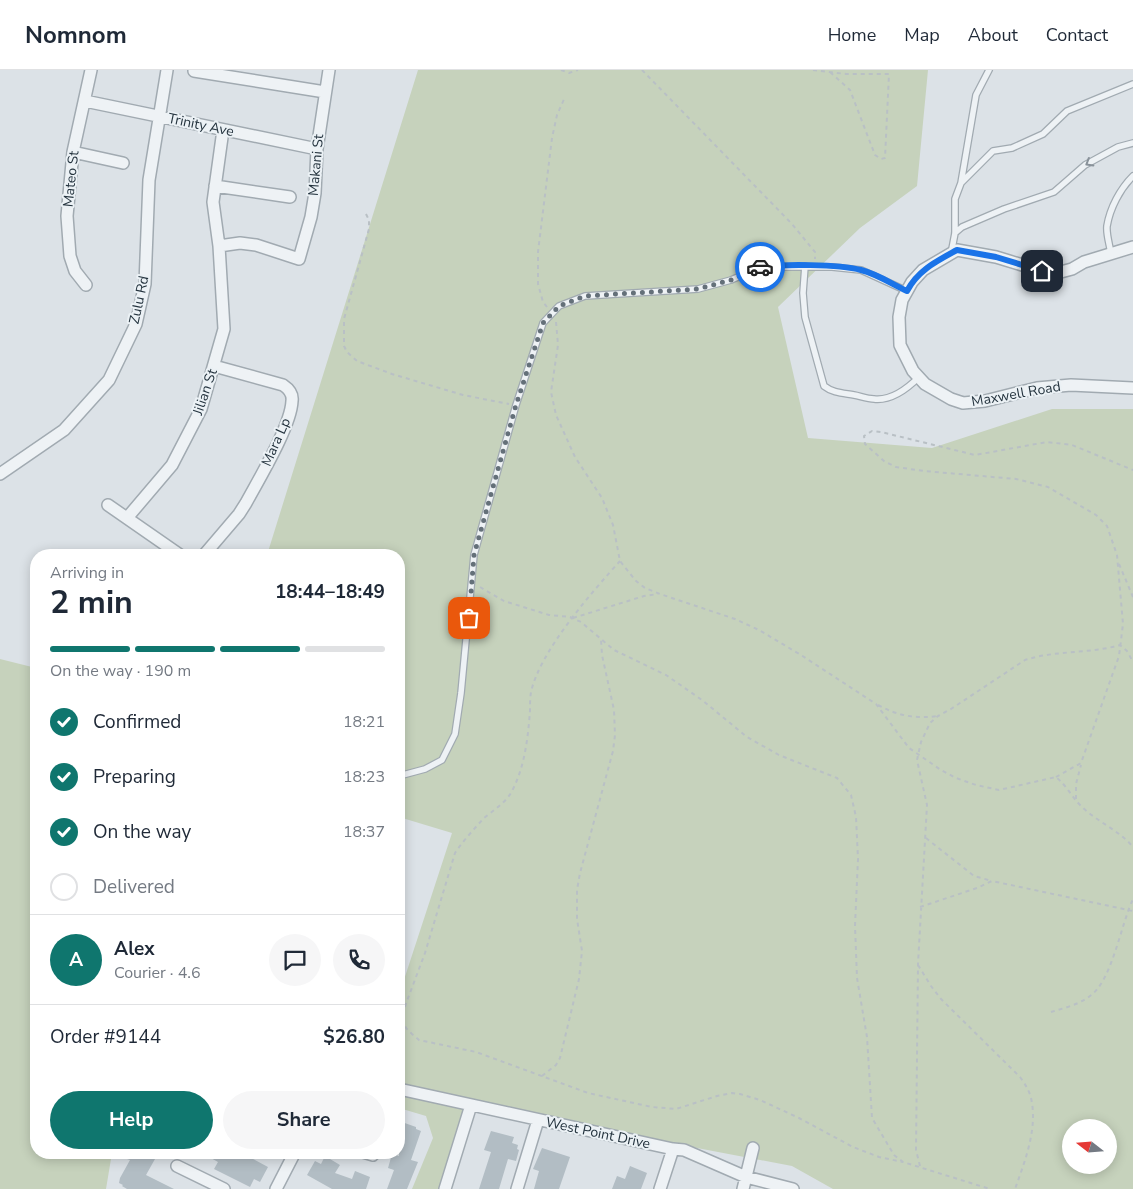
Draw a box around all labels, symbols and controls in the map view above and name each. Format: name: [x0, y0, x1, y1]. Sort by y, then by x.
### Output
text: Nomnom: [25, 19, 127, 51]
text: Home: [828, 23, 876, 47]
text: Map: [904, 23, 940, 47]
text: About: [968, 23, 1018, 47]
text: Contact: [1046, 23, 1108, 47]
street label: Trinity Ave: [166, 109, 236, 141]
street label: Makani St: [304, 133, 328, 197]
street label: Mateo St: [59, 150, 83, 208]
one-way arrow: [1085, 157, 1094, 167]
courier: [735, 242, 785, 292]
pin: [1021, 250, 1063, 292]
icon: car: [746, 253, 774, 281]
icon: home: [1028, 257, 1056, 285]
street label: Zulu Rd: [125, 274, 153, 326]
street label: Jilian St: [188, 366, 222, 419]
street label: Maxwell Road: [970, 377, 1062, 411]
street label: Mara Lp: [257, 415, 295, 469]
text: Arriving in: [50, 562, 124, 584]
text: 18:44–18:49: [275, 579, 385, 605]
text: 2 min: [50, 581, 133, 624]
pin: [448, 597, 490, 639]
icon: bag: [455, 604, 483, 632]
text: On the way · 190 m: [50, 660, 191, 682]
icon: check: [50, 708, 78, 736]
text: Confirmed: [93, 709, 181, 735]
text: 18:21: [343, 711, 385, 733]
icon: check: [50, 763, 78, 791]
text: Preparing: [93, 764, 176, 790]
text: 18:23: [343, 766, 385, 788]
icon: check: [50, 818, 78, 846]
text: On the way: [93, 819, 191, 845]
text: 18:37: [343, 821, 385, 843]
text: Delivered: [93, 874, 175, 900]
button: chat: [269, 934, 321, 986]
button: phone: [333, 934, 385, 986]
text: Alex: [114, 936, 155, 962]
text: A: [69, 947, 83, 973]
text: Courier · 4.6: [114, 962, 200, 984]
text: Order #9144: [50, 1024, 161, 1050]
text: $26.80: [323, 1024, 385, 1050]
button: Help: [50, 1091, 213, 1149]
button: Share: [223, 1091, 385, 1149]
street label: West Point Drive: [544, 1113, 652, 1153]
north arrow: [1062, 1119, 1118, 1174]
map controls: [1062, 1119, 1117, 1174]

